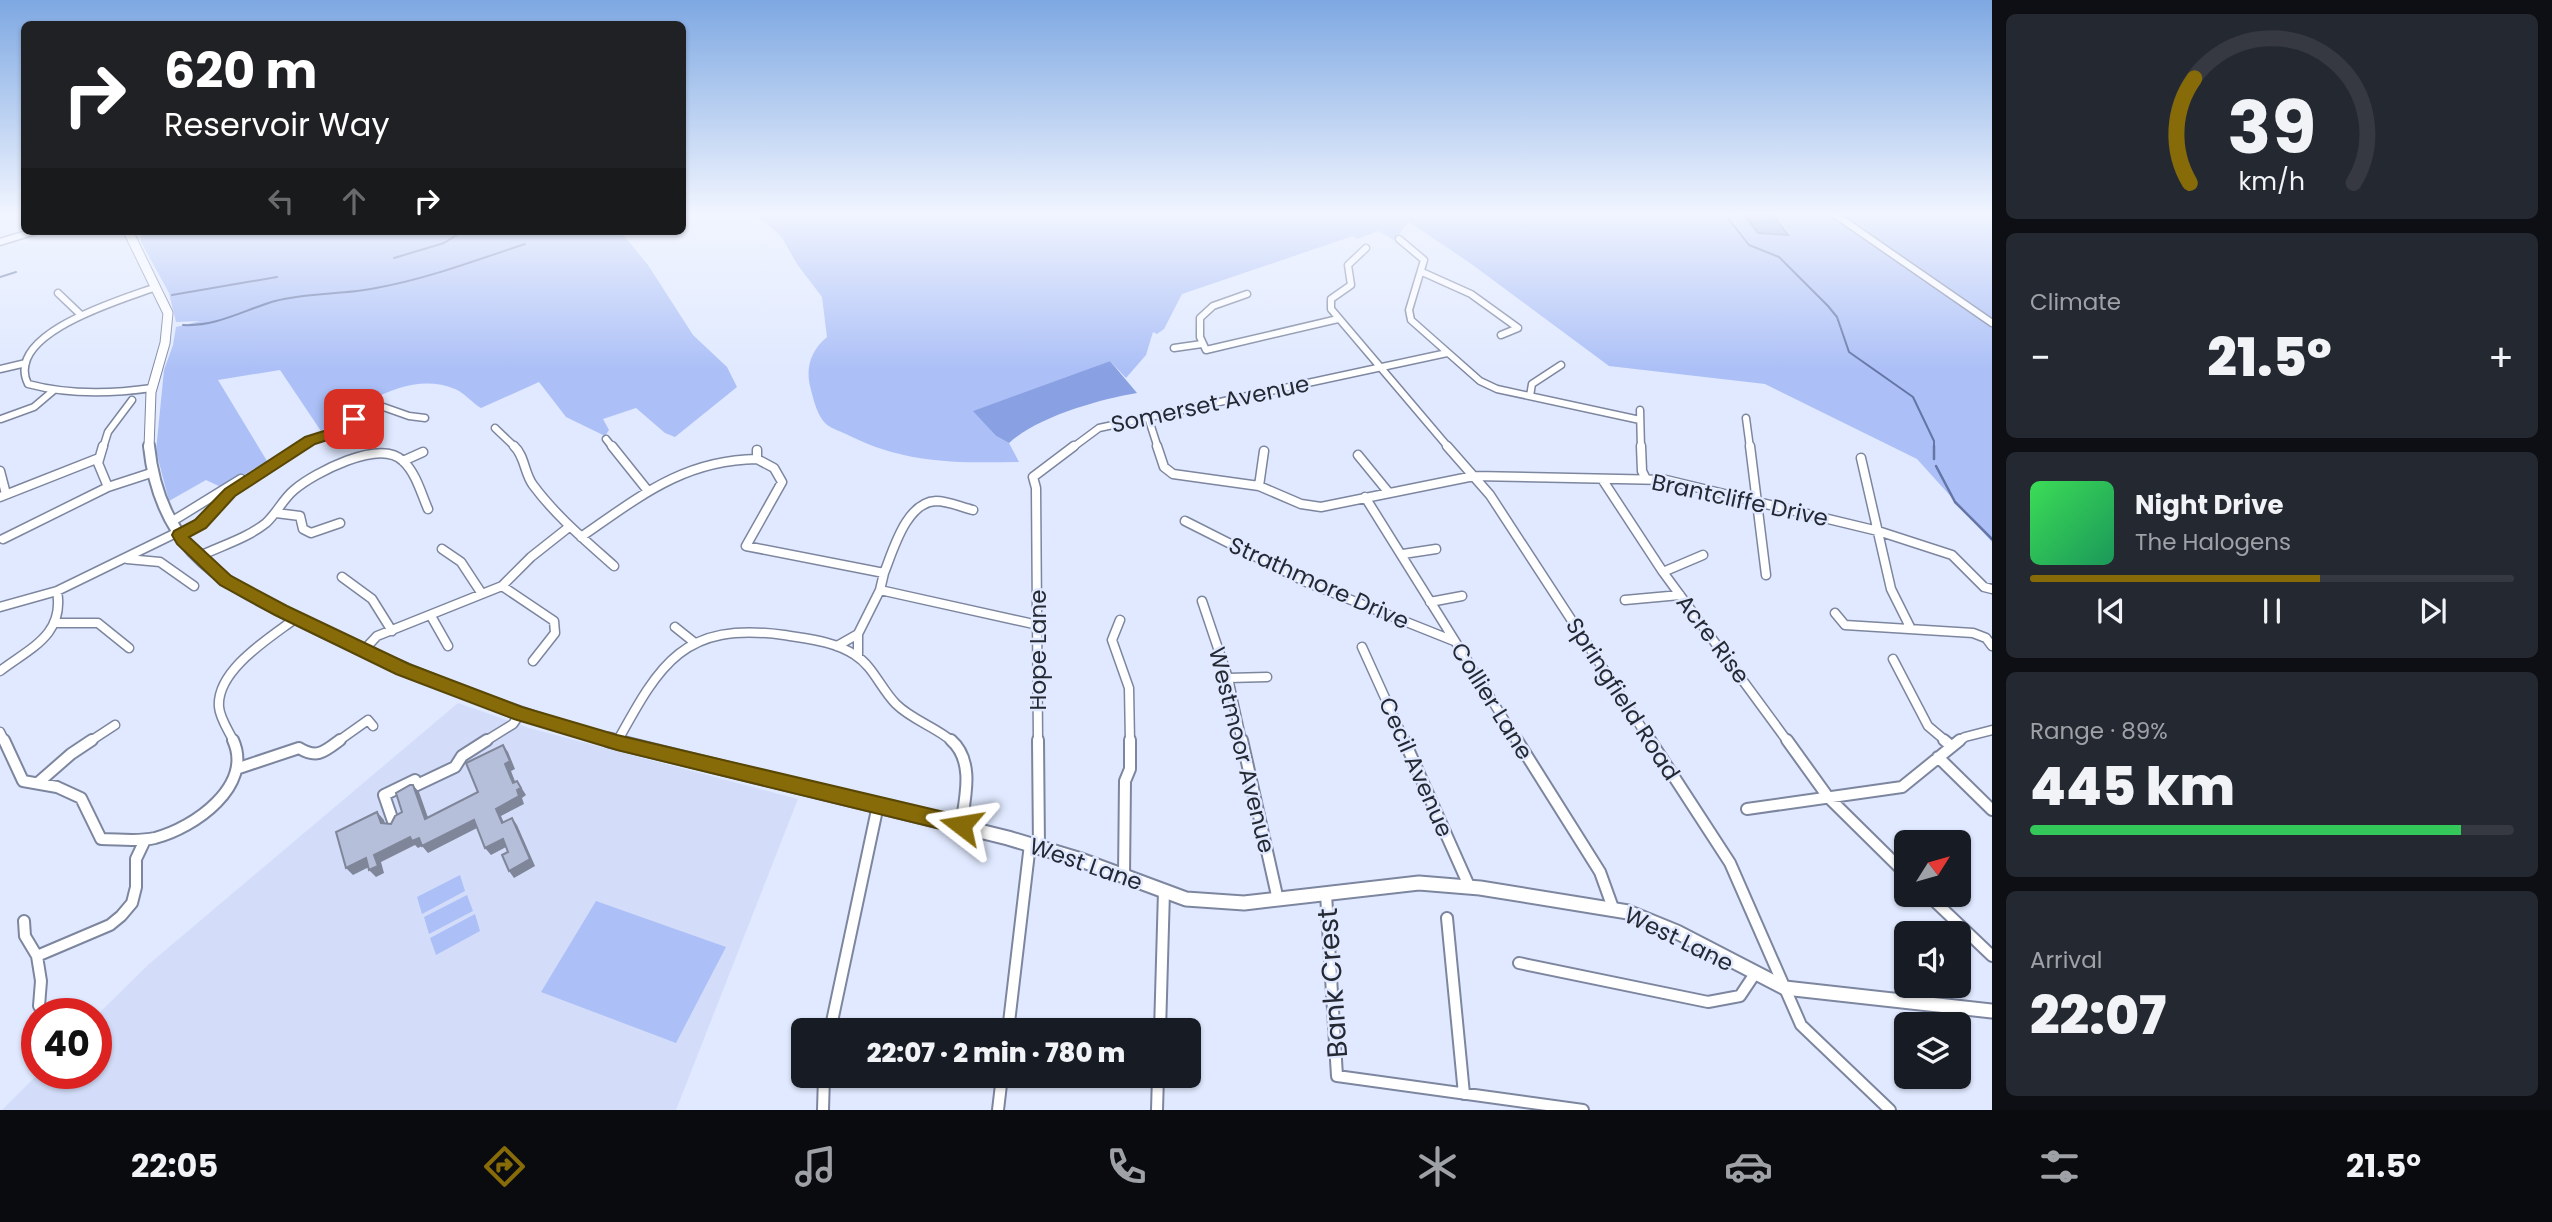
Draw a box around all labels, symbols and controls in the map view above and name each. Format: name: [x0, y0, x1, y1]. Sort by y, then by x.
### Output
text: 620 m: [164, 37, 317, 105]
icon: right: [49, 49, 140, 140]
text: 39: [2228, 77, 2316, 178]
text: Reservoir Way: [164, 102, 389, 147]
text: km/h: [2239, 163, 2305, 198]
icon: left: [262, 182, 300, 220]
icon: ahead: [335, 182, 373, 220]
icon: right: [408, 182, 446, 220]
text: Climate: [2030, 286, 2121, 318]
text: 21.5°: [2207, 321, 2332, 394]
text: −: [2030, 331, 2051, 384]
text: +: [2488, 331, 2514, 384]
street label: Somerset Avenue: [1108, 367, 1312, 441]
pin: [324, 389, 384, 449]
icon: arrive: [335, 400, 373, 438]
street label: Brantcliffe Drive: [1649, 466, 1831, 534]
text: Night Drive: [2135, 487, 2283, 523]
text: The Halogens: [2135, 526, 2291, 558]
street label: Strathmore Drive: [1224, 529, 1414, 637]
street label: Acre Rise: [1669, 588, 1757, 690]
street label: Hope Lane: [1022, 589, 1054, 711]
icon: previous: [2092, 592, 2130, 630]
icon: pause: [2253, 592, 2291, 630]
icon: next: [2414, 592, 2452, 630]
street label: Springfield Road: [1558, 611, 1688, 787]
street label: Collier Lane: [1443, 636, 1541, 766]
street label: Westmoor Avenue: [1201, 644, 1283, 856]
street label: Cecil Avenue: [1371, 692, 1461, 842]
text: Range · 89%: [2030, 715, 2168, 747]
text: 445 km: [2030, 750, 2235, 823]
position arrow: [924, 788, 998, 862]
street label: West Lane: [1025, 830, 1147, 898]
north arrow: [1894, 830, 1970, 906]
map controls: [1894, 830, 1971, 1089]
street label: West Lane: [1619, 899, 1739, 979]
street label: Bank Crest: [1308, 907, 1357, 1059]
button: sound: [1894, 921, 1971, 998]
text: Arrival: [2030, 944, 2102, 976]
text: 22:07: [2030, 979, 2166, 1052]
speed limit sign: 40: [21, 998, 112, 1089]
button: layers: [1894, 1012, 1971, 1089]
text: 22:07 · 2 min · 780 m: [867, 1035, 1125, 1071]
icon: directions: [480, 1142, 529, 1191]
icon: music: [791, 1142, 840, 1191]
icon: phone: [1102, 1142, 1151, 1191]
icon: climate: [1413, 1142, 1462, 1191]
icon: car: [1724, 1142, 1773, 1191]
icon: filters: [2035, 1142, 2084, 1191]
text: 22:05: [131, 1143, 218, 1188]
text: 21.5°: [2346, 1143, 2421, 1188]

